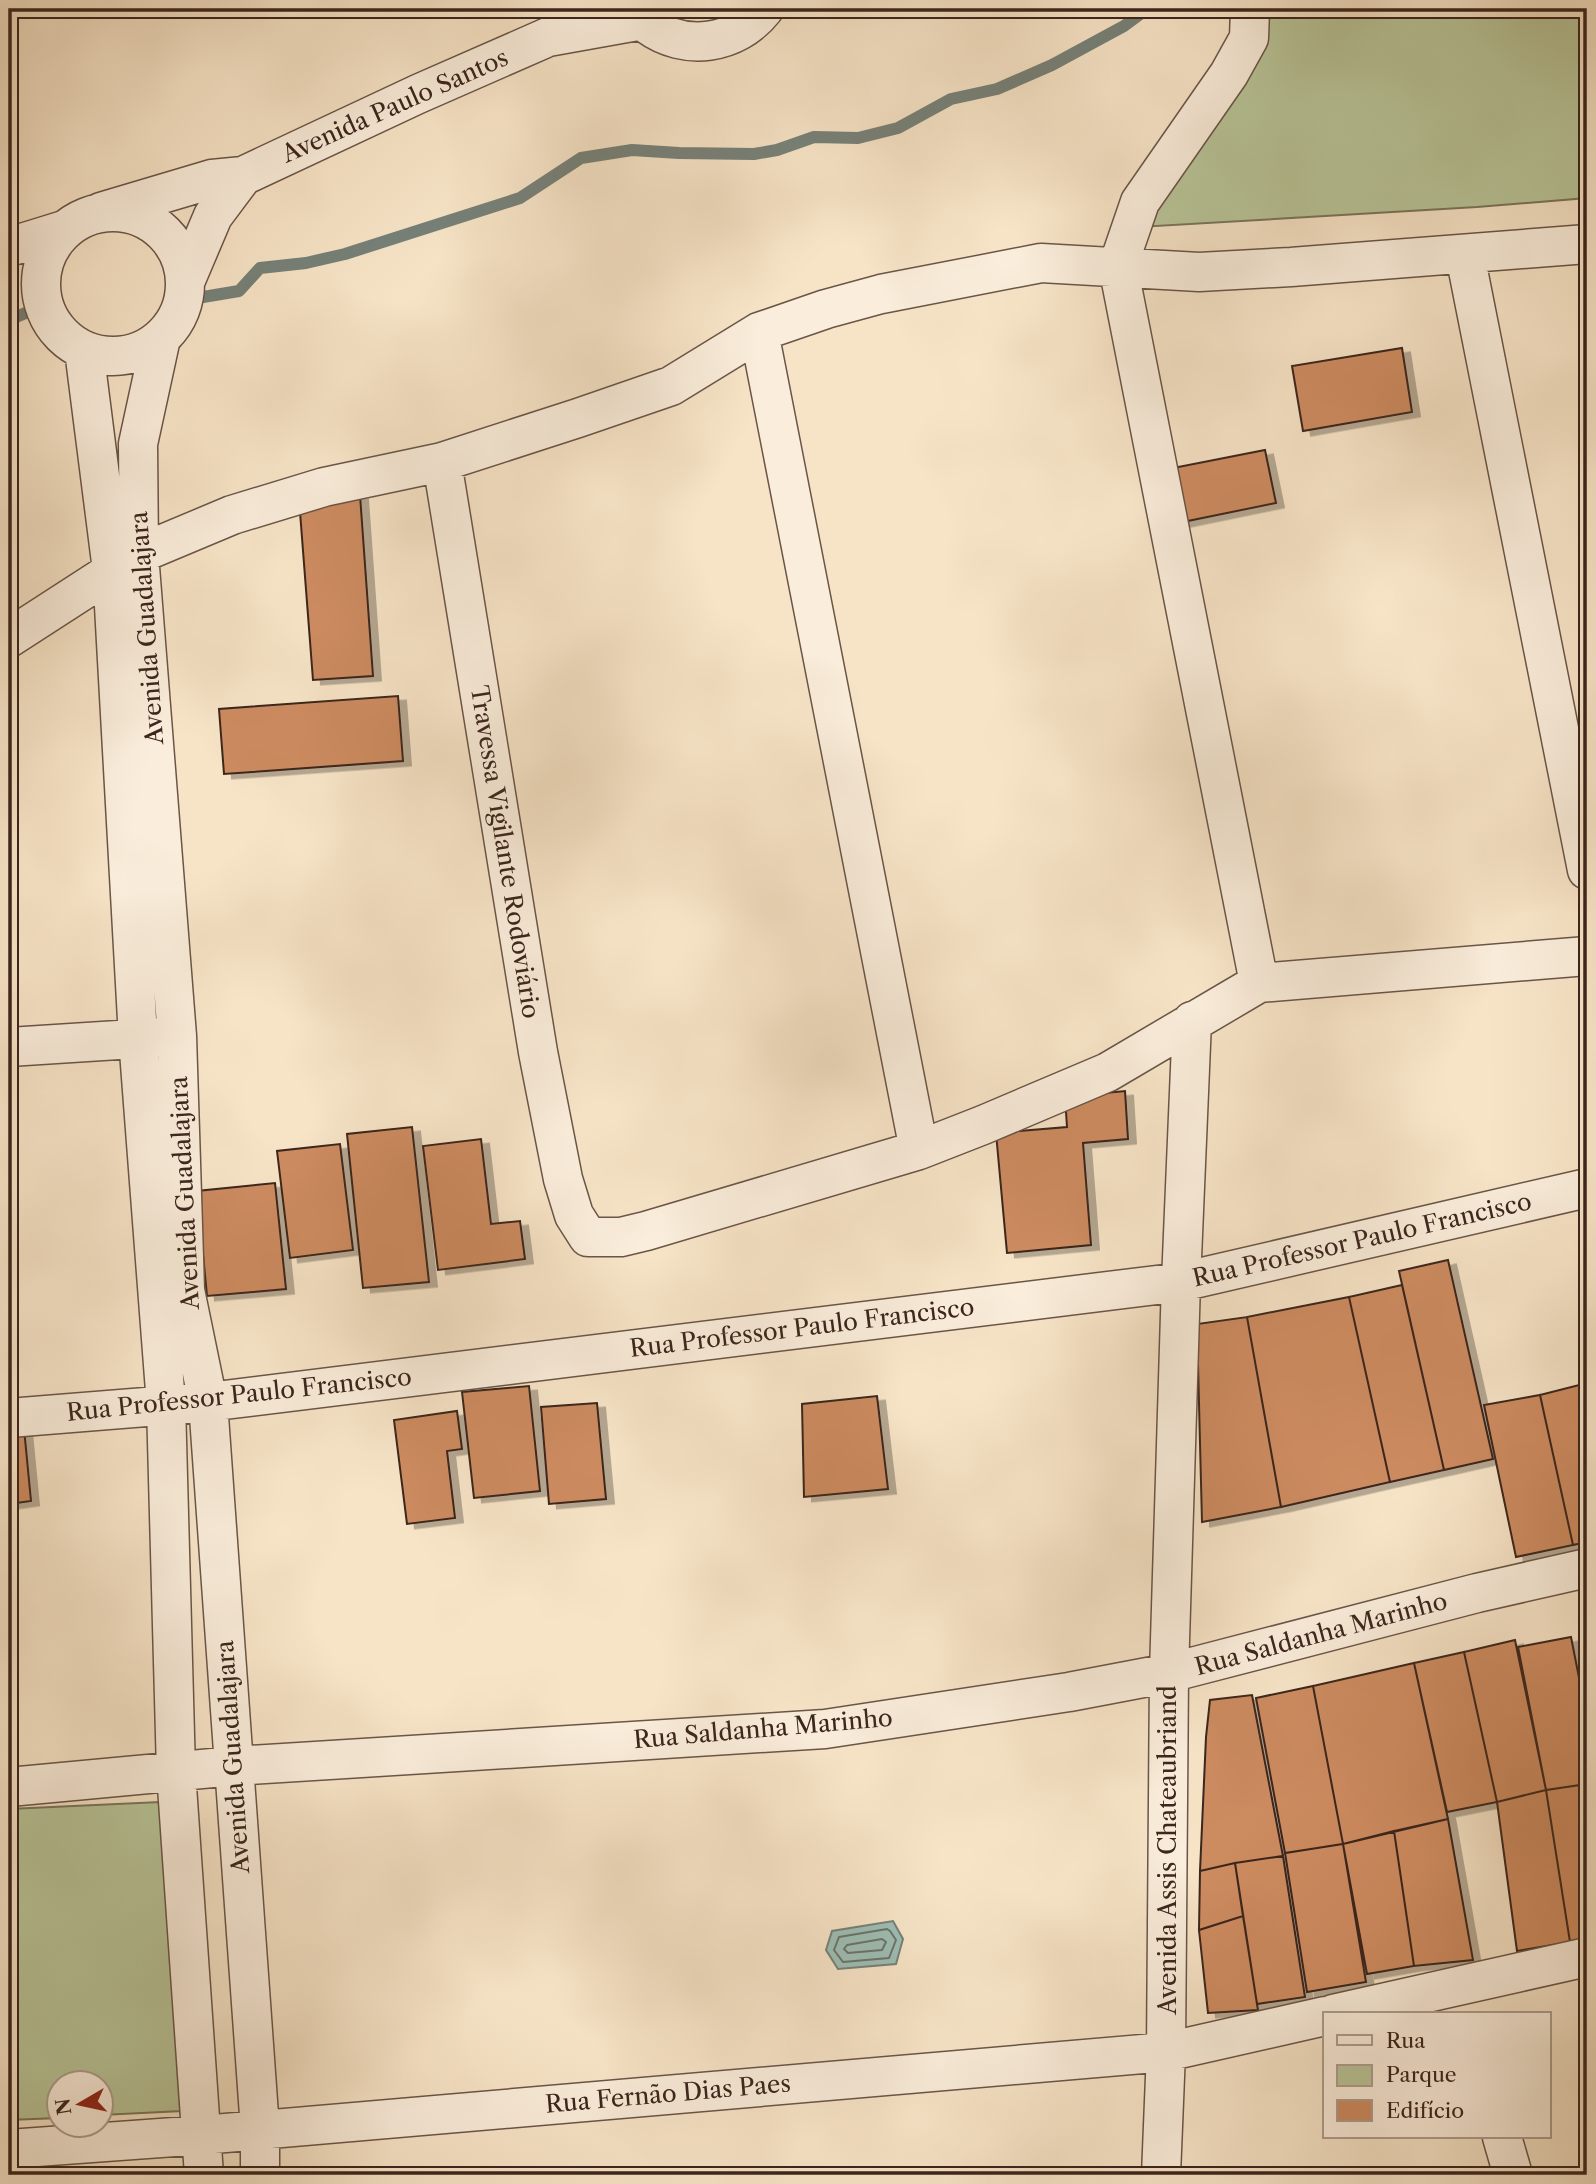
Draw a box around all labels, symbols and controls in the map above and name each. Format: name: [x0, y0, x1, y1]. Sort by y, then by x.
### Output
street label: Avenida Paulo Santos: [276, 43, 512, 169]
street label: Avenida Guadalajara: [124, 510, 169, 747]
street label: Travessa Vigilante Rodoviário: [465, 683, 546, 1020]
street label: Avenida Guadalajara: [164, 1075, 205, 1311]
street label: Rua Professor Paulo Francisco: [1190, 1186, 1534, 1293]
street label: Rua Professor Paulo Francisco: [628, 1292, 976, 1363]
street label: Rua Professor Paulo Francisco: [65, 1362, 413, 1427]
street label: Rua Saldanha Marinho: [1191, 1586, 1450, 1681]
street label: Avenida Guadalajara: [210, 1639, 255, 1876]
street label: Avenida Assis Chateaubriand: [1153, 1685, 1182, 2016]
street label: Rua Saldanha Marinho: [632, 1703, 894, 1754]
legend: [1323, 2012, 1550, 2138]
text: Rua: [1386, 2028, 1426, 2053]
text: Parque: [1386, 2062, 1457, 2087]
north arrow: [46, 2068, 116, 2138]
street label: Rua Fernão Dias Paes: [544, 2068, 792, 2119]
text: N: [51, 2097, 76, 2117]
text: Edifício: [1386, 2098, 1464, 2123]

